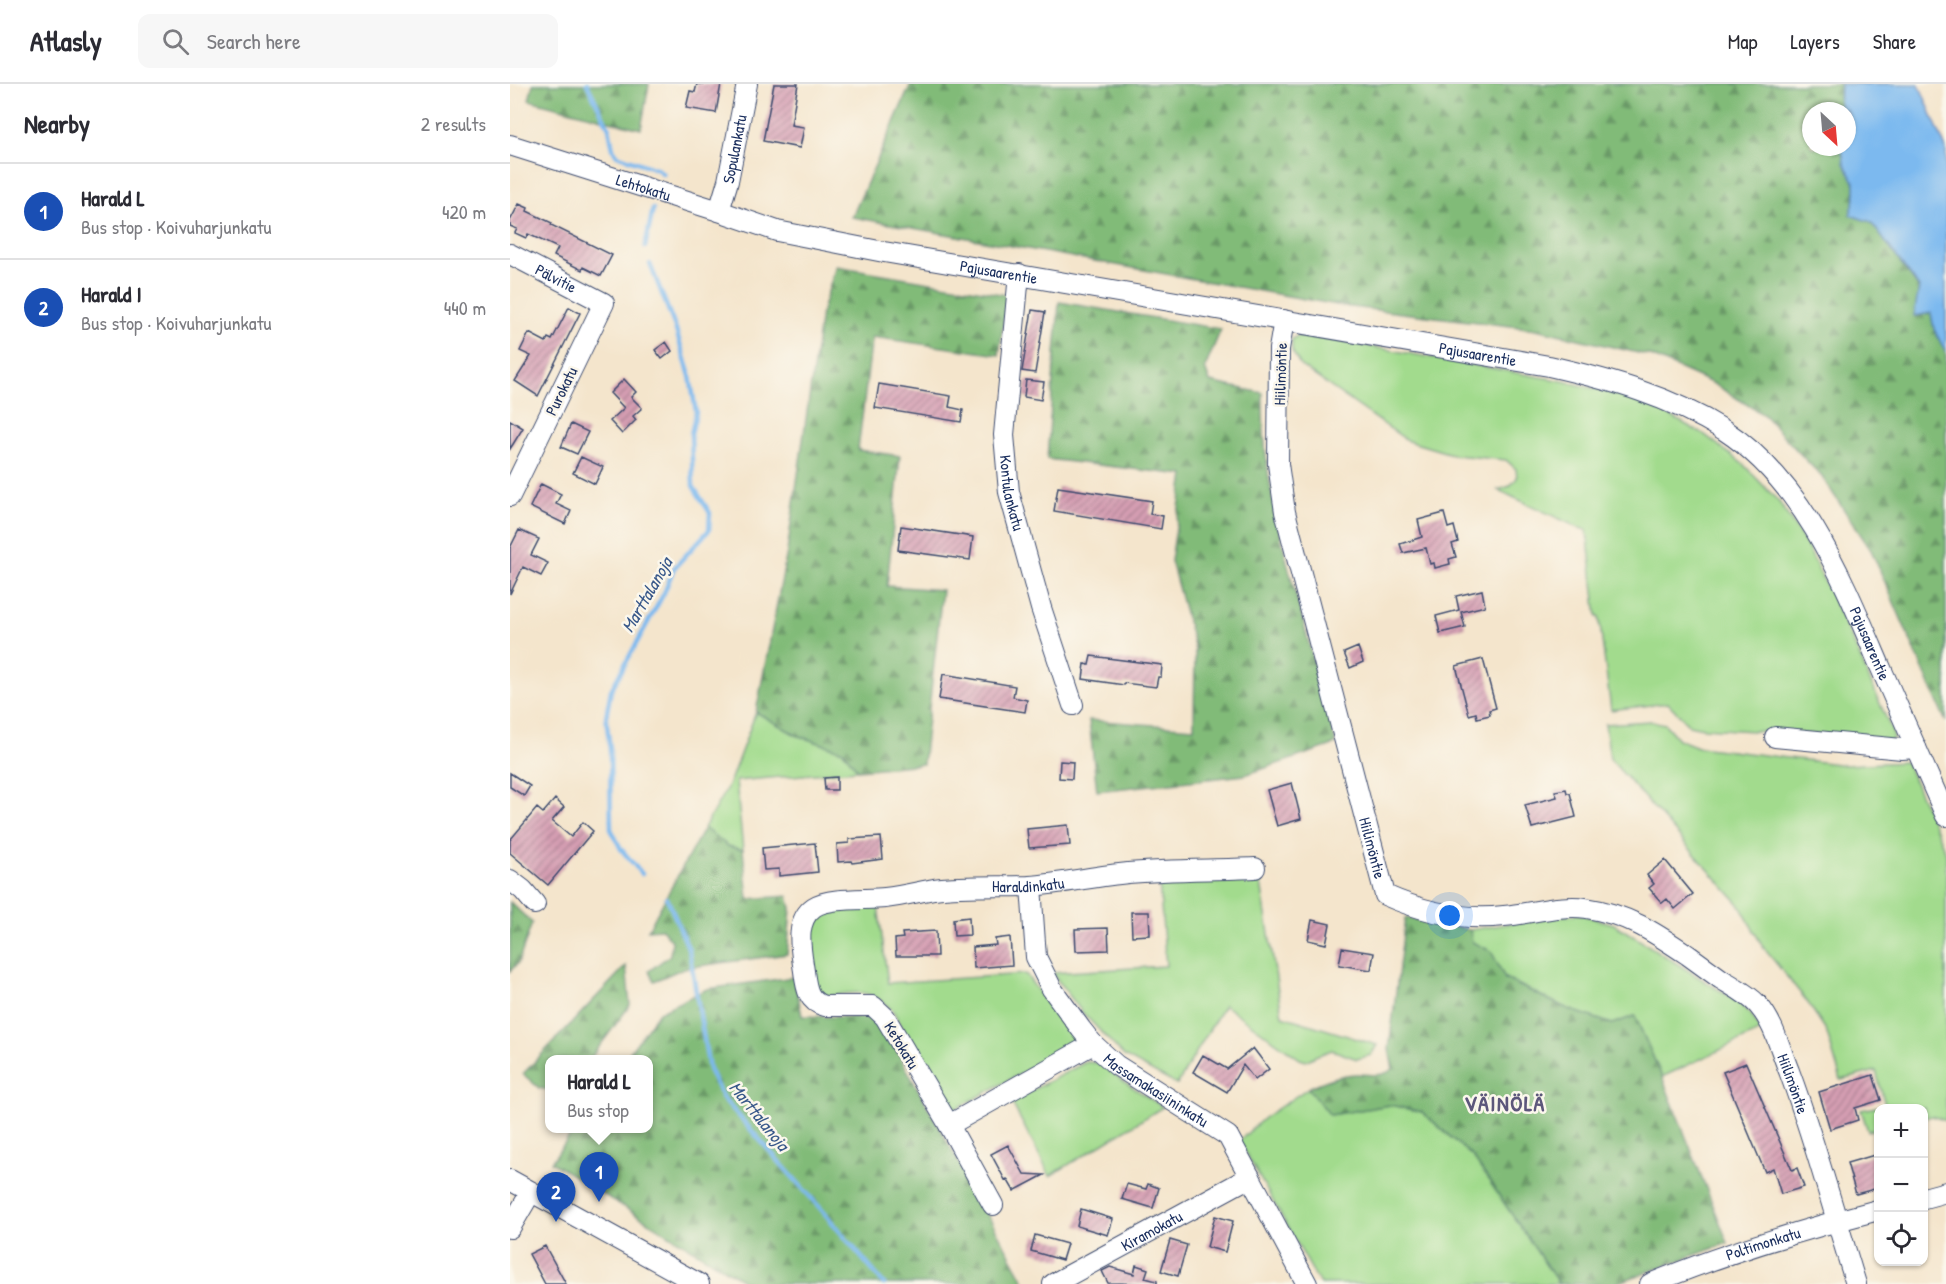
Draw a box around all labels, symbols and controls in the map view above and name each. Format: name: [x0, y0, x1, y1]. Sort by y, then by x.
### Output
search box: [138, 14, 558, 68]
text: Atlasly: [30, 22, 102, 60]
icon: search: [159, 25, 192, 58]
text: Search here: [207, 26, 301, 56]
text: Map: [1728, 27, 1757, 56]
text: Layers: [1790, 27, 1840, 56]
text: Share: [1873, 27, 1916, 56]
north arrow: [1802, 102, 1856, 156]
text: Nearby: [24, 106, 90, 141]
text: 2 results: [421, 110, 486, 137]
street label: Sopulankatu: [717, 112, 752, 185]
street label: Lehtokatu: [614, 168, 674, 206]
text: Harald L: [81, 183, 145, 213]
text: 1: [40, 198, 47, 225]
text: 420 m: [442, 198, 486, 225]
text: Bus stop · Koivuharjunkatu: [81, 213, 272, 240]
street label: Pajusaarentie: [958, 254, 1040, 289]
street label: Pälvitie: [532, 258, 581, 298]
text: Harald I: [81, 279, 142, 309]
text: 2: [39, 294, 48, 321]
text: 440 m: [444, 294, 486, 321]
text: Bus stop · Koivuharjunkatu: [81, 309, 272, 336]
street label: Pajusaarentie: [1437, 336, 1519, 371]
street label: Hiilimöntie: [1268, 342, 1292, 406]
street label: Purokatu: [540, 362, 582, 419]
street label: Kontulankatu: [995, 454, 1030, 533]
water label: Marttalanoja: [615, 551, 679, 637]
street label: Pajusaarentie: [1845, 603, 1896, 684]
street label: Hiilimöntie: [1354, 815, 1391, 881]
street label: Haraldinkatu: [992, 871, 1066, 897]
your location: [1435, 901, 1464, 930]
street label: Ketokatu: [879, 1017, 925, 1073]
street label: Massamakasiininkatu: [1099, 1048, 1213, 1132]
street label: Hiilimöntie: [1772, 1051, 1814, 1117]
popup: [545, 1055, 653, 1133]
text: Harald L: [567, 1066, 631, 1096]
water label: Marttalanoja: [724, 1076, 796, 1157]
district label: VÄINÖLÄ: [1464, 1088, 1546, 1118]
text: Bus stop: [567, 1096, 629, 1123]
map controls: [1874, 1104, 1928, 1266]
button: +: [1874, 1104, 1928, 1158]
pin: 1: [580, 1152, 619, 1202]
button: −: [1874, 1158, 1928, 1212]
pin: 2: [536, 1172, 576, 1222]
street label: Kiramokatu: [1117, 1205, 1186, 1256]
button: locate: [1874, 1212, 1928, 1266]
street label: Poltimonkatu: [1723, 1221, 1803, 1266]

